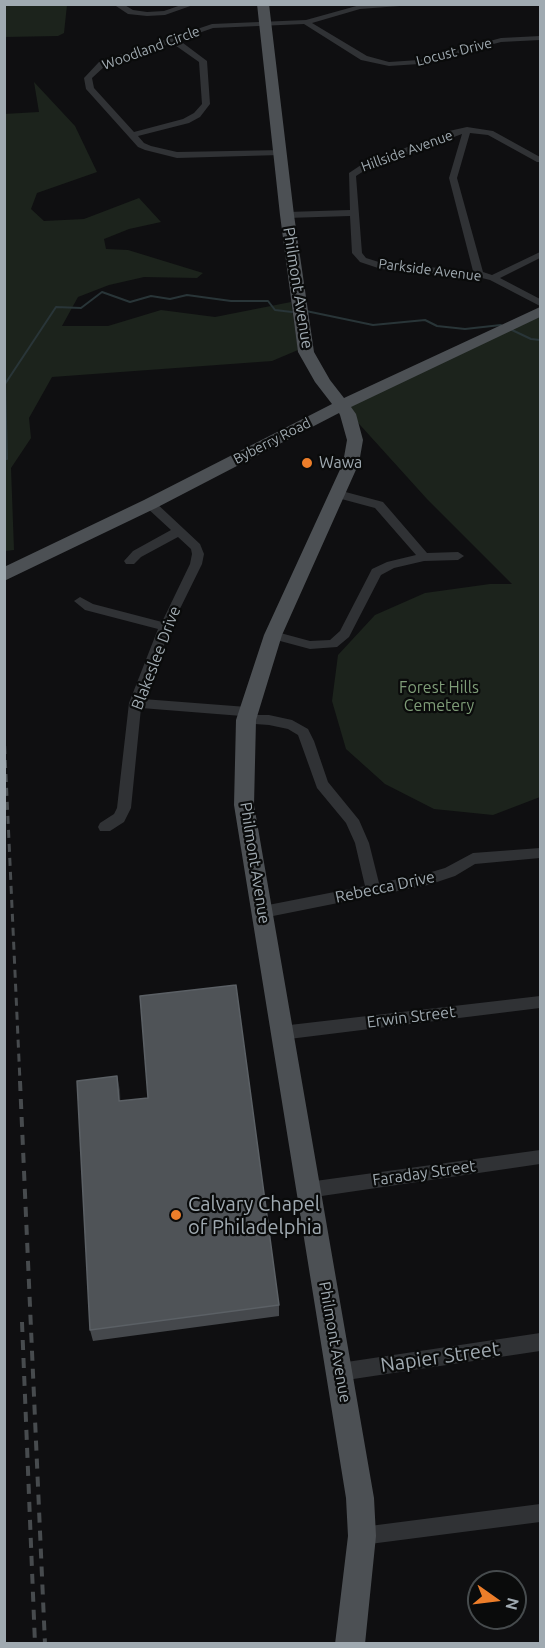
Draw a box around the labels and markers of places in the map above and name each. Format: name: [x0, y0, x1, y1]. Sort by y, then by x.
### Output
place label: Wawa: [319, 453, 362, 473]
marker: Wawa: [300, 456, 314, 470]
place label: Calvary Chapel of Philadelphia: [188, 1192, 322, 1239]
marker: Calvary Chapel of Philadelphia: [169, 1208, 183, 1222]

